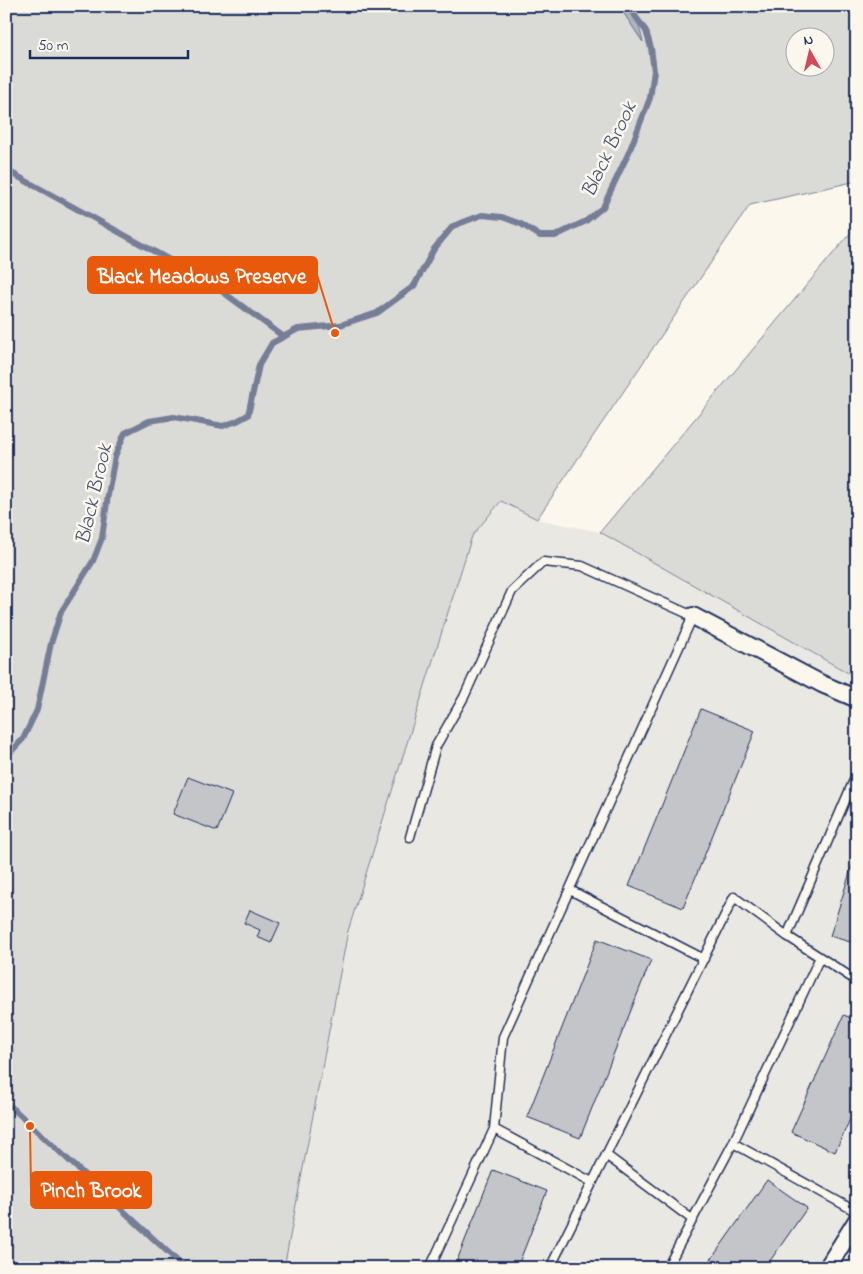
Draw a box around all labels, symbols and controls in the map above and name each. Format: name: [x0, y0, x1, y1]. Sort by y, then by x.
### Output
scale bar: [30, 28, 188, 60]
north arrow: [786, 28, 836, 78]
text: N: [802, 30, 815, 52]
text: 50 m: [38, 35, 69, 57]
water label: Black Brook: [575, 96, 645, 203]
callout: Black Meadows Preserve: [88, 257, 317, 293]
text: Black Meadows Preserve: [96, 263, 307, 293]
water label: Black Brook: [69, 440, 121, 548]
callout: Pinch Brook: [31, 1172, 151, 1208]
text: Pinch Brook: [41, 1177, 142, 1207]

